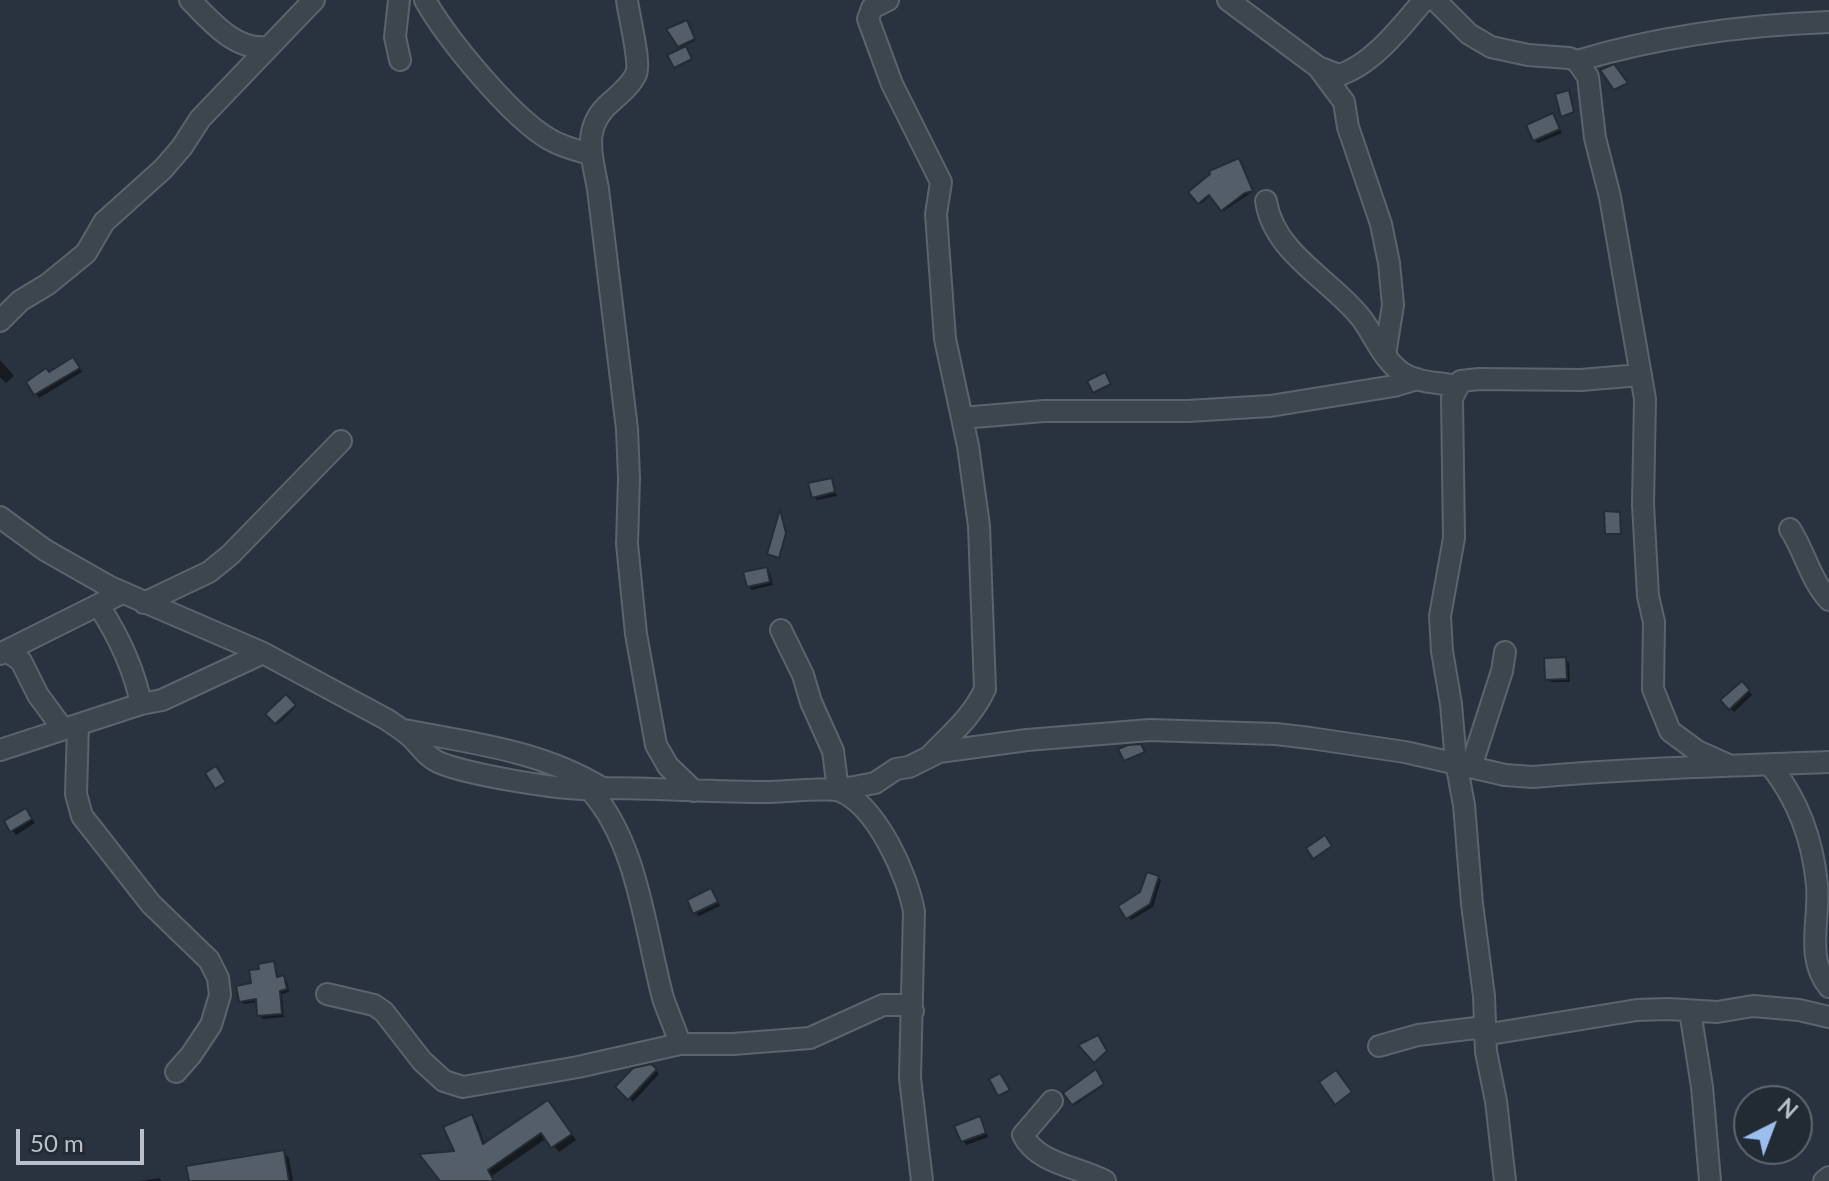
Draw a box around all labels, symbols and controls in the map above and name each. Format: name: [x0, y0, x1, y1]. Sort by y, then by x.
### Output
north arrow: [1733, 1085, 1813, 1165]
text: N: [1773, 1093, 1803, 1124]
scale bar: [20, 1113, 148, 1163]
text: 50 m: [30, 1128, 84, 1157]

